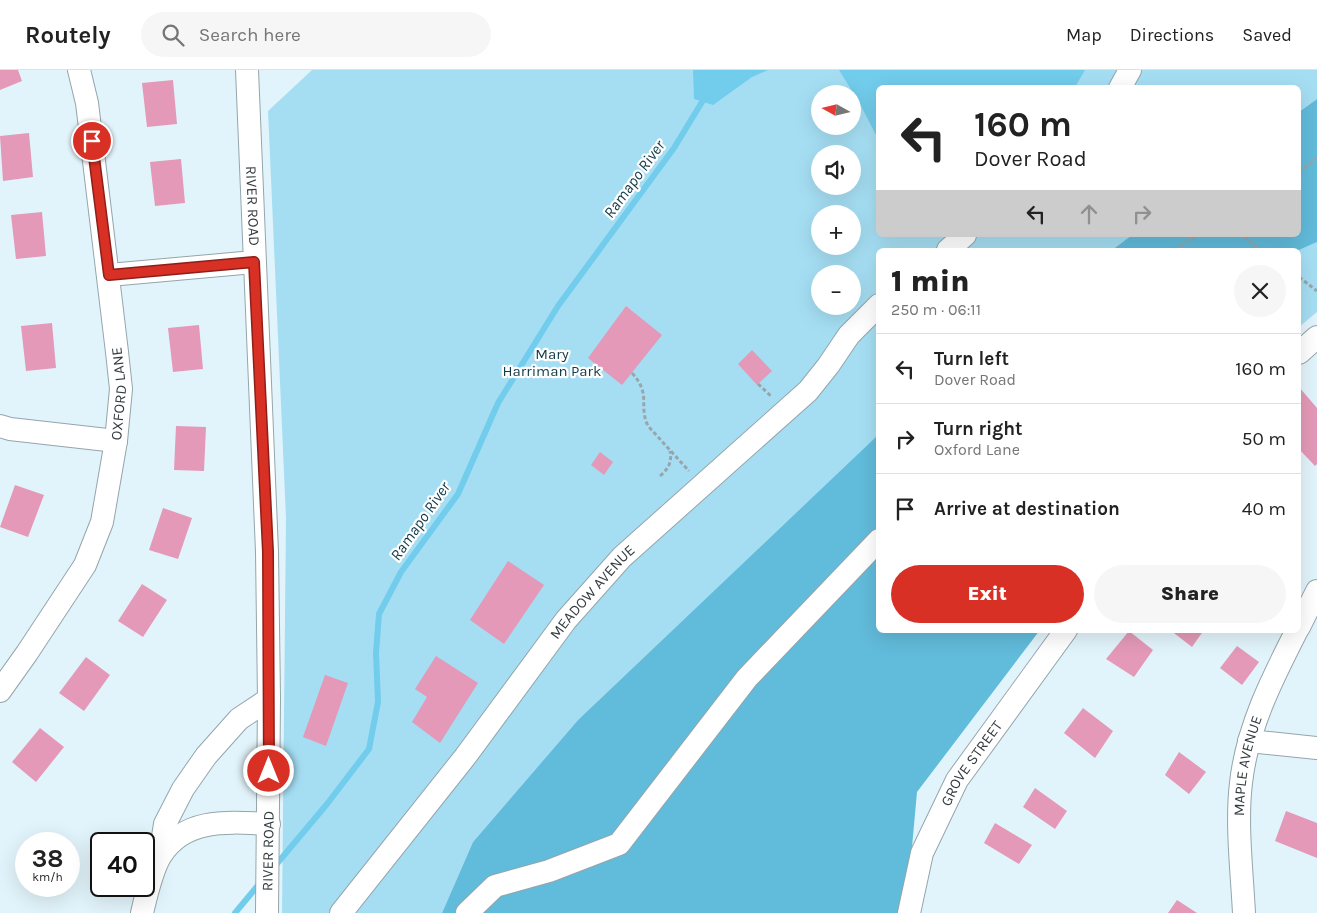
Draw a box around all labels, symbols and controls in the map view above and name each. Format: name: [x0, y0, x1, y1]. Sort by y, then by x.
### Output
search box: [141, 12, 491, 57]
text: Routely: [25, 21, 111, 49]
icon: search: [159, 21, 187, 49]
text: Search here: [199, 24, 301, 46]
text: Map: [1066, 24, 1102, 46]
text: Directions: [1130, 24, 1214, 46]
text: Saved: [1242, 24, 1292, 46]
north arrow: [811, 85, 861, 135]
map controls: [811, 85, 861, 315]
text: 160 m: [974, 104, 1072, 145]
icon: left: [891, 105, 956, 170]
pin: [71, 120, 113, 162]
icon: arrive: [78, 127, 106, 155]
water label: Ramapo River: [599, 136, 669, 222]
button: sound: [811, 145, 861, 195]
text: Dover Road: [974, 146, 1087, 172]
street label: RIVER ROAD: [242, 165, 263, 246]
icon: left: [1022, 200, 1050, 228]
icon: ahead: [1075, 200, 1103, 228]
icon: right: [1128, 200, 1156, 228]
button: +: [811, 205, 861, 255]
text: 1 min: [891, 263, 970, 299]
button: −: [811, 265, 861, 315]
button: close: [1234, 265, 1286, 317]
text: 250 m · 06:11: [891, 300, 981, 319]
park label: Mary Harriman Park: [503, 345, 601, 380]
street label: OXFORD LANE: [107, 346, 130, 441]
text: Turn left: [934, 348, 1009, 370]
icon: left: [891, 355, 919, 383]
text: 160 m: [1235, 358, 1286, 380]
text: Dover Road: [934, 370, 1016, 389]
text: Turn right: [934, 418, 1023, 440]
icon: right: [891, 425, 919, 453]
text: 50 m: [1242, 428, 1286, 450]
text: Oxford Lane: [934, 440, 1020, 459]
water label: Ramapo River: [386, 478, 454, 564]
icon: arrive: [891, 495, 919, 523]
text: Arrive at destination: [934, 498, 1120, 520]
text: 40 m: [1242, 498, 1286, 520]
street label: MEADOW AVENUE: [546, 541, 639, 643]
button: Exit: [891, 565, 1084, 623]
button: Share: [1094, 565, 1286, 623]
street label: MAPLE AVENUE: [1230, 713, 1266, 816]
street label: GROVE STREET: [937, 717, 1006, 809]
position arrow: [242, 744, 294, 796]
street label: RIVER ROAD: [258, 811, 278, 891]
speed limit sign: 40: [90, 832, 155, 897]
text: 38: [32, 844, 63, 873]
text: km/h: [32, 870, 63, 884]

